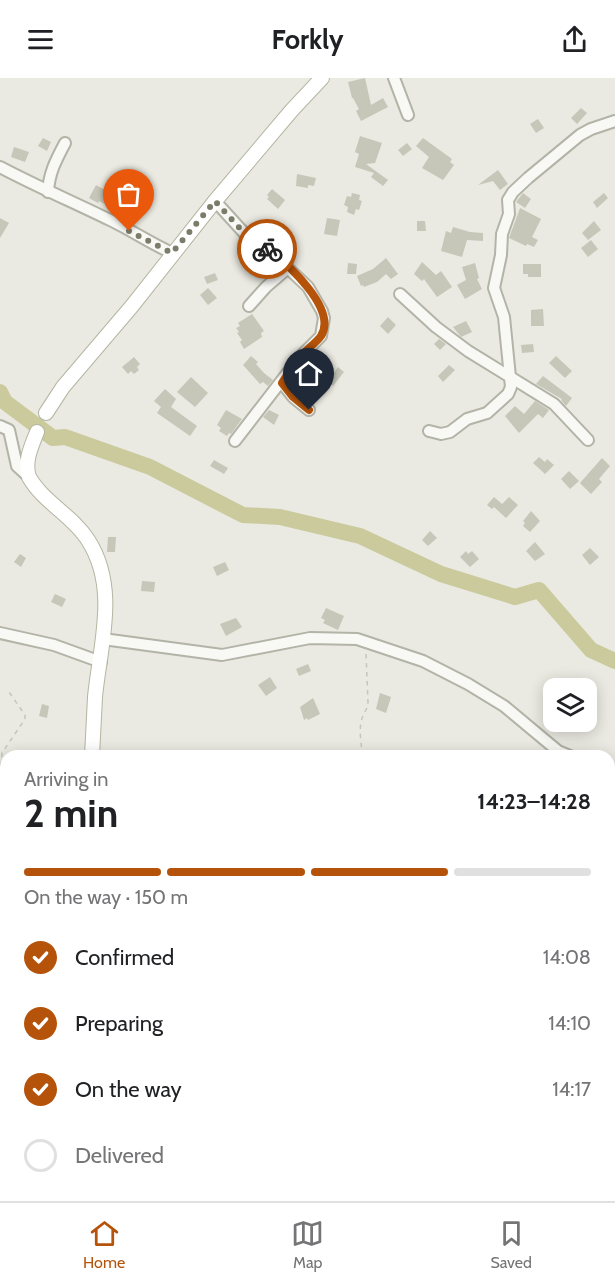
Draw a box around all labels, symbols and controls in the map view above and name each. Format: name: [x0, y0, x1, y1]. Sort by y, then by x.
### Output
icon: menu: [24, 23, 57, 56]
text: Forkly: [271, 23, 344, 56]
icon: share: [558, 23, 591, 56]
pin: [103, 169, 154, 231]
icon: bag: [112, 178, 145, 211]
courier: [237, 219, 297, 279]
icon: bike: [251, 233, 284, 266]
pin: [283, 348, 334, 410]
icon: home: [292, 357, 325, 390]
map controls: [543, 678, 597, 732]
button: layers: [543, 678, 597, 732]
text: Arriving in: [24, 767, 108, 791]
text: 14:23–14:28: [477, 788, 591, 815]
text: 2 min: [24, 789, 118, 837]
text: On the way · 150 m: [24, 885, 188, 909]
icon: check: [24, 941, 57, 974]
text: Confirmed: [75, 944, 174, 971]
text: 14:08: [543, 945, 591, 969]
icon: check: [24, 1007, 57, 1040]
text: Preparing: [75, 1010, 163, 1037]
text: 14:10: [548, 1011, 591, 1035]
icon: check: [24, 1073, 57, 1106]
text: On the way: [75, 1076, 182, 1103]
text: 14:17: [552, 1077, 591, 1101]
text: Delivered: [75, 1142, 164, 1169]
tab: Home: [83, 1217, 125, 1272]
tab: Map: [291, 1217, 324, 1272]
tab: Saved: [490, 1217, 532, 1272]

